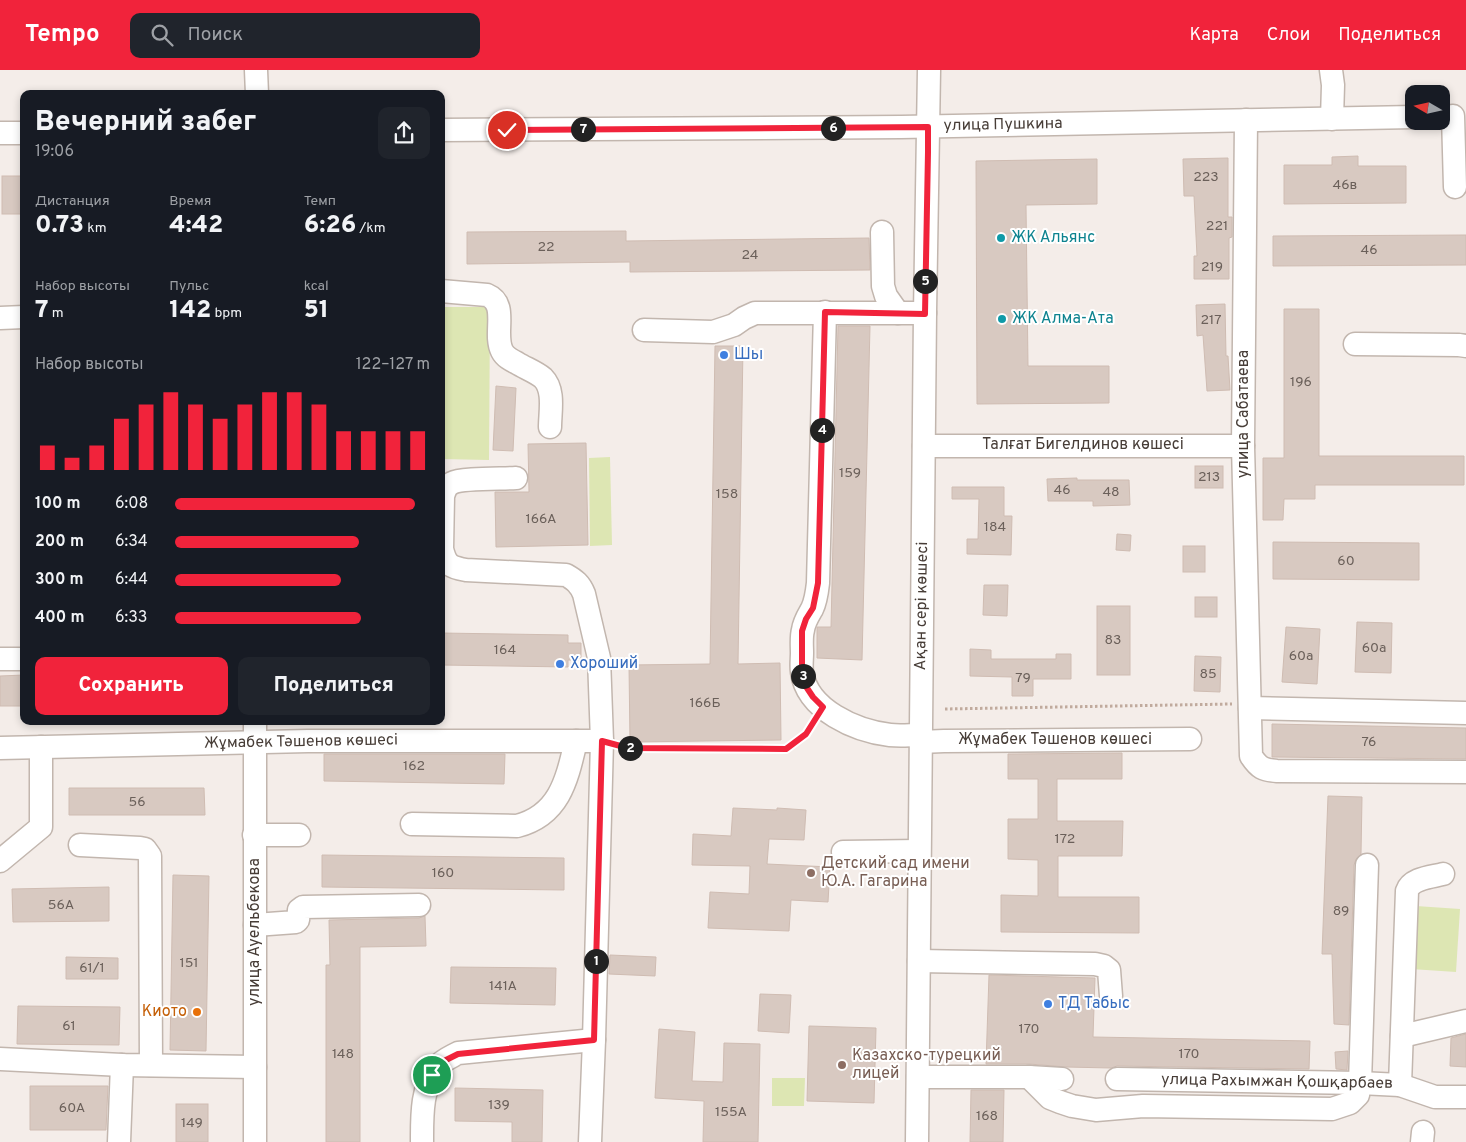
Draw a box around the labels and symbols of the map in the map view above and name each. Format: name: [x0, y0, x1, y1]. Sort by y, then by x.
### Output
north arrow: [1405, 85, 1450, 130]
pin: [486, 109, 528, 151]
street label: улица Пушкина: [943, 114, 1063, 136]
pin: 7: [570, 116, 596, 142]
pin: 6: [820, 116, 846, 140]
house number: 223: [1193, 169, 1219, 186]
house number: 46в: [1333, 177, 1357, 194]
house number: 221: [1206, 218, 1228, 235]
place label: ЖК Альянс: [1011, 228, 1095, 248]
marker: ЖК Альянс: [995, 232, 1007, 244]
house number: 22: [537, 239, 555, 256]
house number: 46: [1360, 242, 1378, 259]
house number: 24: [741, 247, 759, 264]
house number: 219: [1201, 259, 1223, 276]
pin: 5: [912, 268, 938, 294]
place label: ЖК Алма-Ата: [1012, 309, 1114, 329]
house number: 217: [1200, 312, 1222, 329]
marker: ЖК Алма-Ата: [996, 313, 1008, 325]
place label: Шы: [734, 345, 763, 365]
marker: Шы: [718, 349, 730, 361]
street label: улица Сабатаева: [1234, 350, 1254, 478]
house number: 196: [1290, 374, 1312, 391]
pin: 4: [810, 418, 834, 442]
street label: Талғат Бигелдинов көшесі: [982, 435, 1184, 455]
house number: 159: [839, 465, 861, 482]
house number: 213: [1198, 469, 1220, 486]
house number: 46: [1053, 482, 1071, 499]
house number: 48: [1102, 484, 1120, 501]
house number: 158: [716, 486, 738, 503]
house number: 166А: [525, 511, 557, 528]
house number: 184: [984, 519, 1006, 536]
street label: Ақан сері көшесі: [911, 541, 933, 671]
house number: 60: [1337, 553, 1355, 570]
house number: 83: [1105, 632, 1121, 649]
house number: 60а: [1362, 640, 1386, 657]
house number: 164: [494, 642, 516, 659]
house number: 60а: [1289, 648, 1313, 665]
place label: Хороший: [570, 654, 638, 674]
marker: Хороший: [554, 658, 566, 670]
pin: 3: [790, 664, 816, 688]
house number: 85: [1199, 666, 1217, 683]
house number: 79: [1015, 670, 1031, 687]
house number: 166Б: [689, 695, 721, 712]
street label: Жұмабек Тәшенов көшесі: [204, 730, 398, 754]
street label: Жұмабек Тәшенов көшесі: [958, 730, 1152, 750]
house number: 76: [1362, 734, 1376, 751]
pin: 2: [618, 736, 642, 760]
house number: 162: [403, 758, 425, 775]
house number: 56: [128, 794, 146, 811]
house number: 172: [1055, 831, 1075, 848]
place label: Детский сад имени Ю.А. Гагарина: [821, 854, 970, 892]
street label: улица Ауельбекова: [245, 858, 265, 1006]
house number: 160: [432, 865, 454, 882]
marker: Детский сад имени Ю.А. Гагарина: [805, 867, 817, 879]
house number: 56А: [48, 897, 74, 914]
house number: 89: [1333, 903, 1349, 920]
pin: 1: [584, 948, 608, 974]
house number: 151: [179, 955, 199, 972]
house number: 61/1: [79, 960, 105, 977]
house number: 141А: [489, 978, 517, 995]
place label: ТД Табыс: [1058, 994, 1130, 1014]
marker: ТД Табыс: [1042, 998, 1054, 1010]
place label: Киото: [142, 1002, 187, 1022]
marker: Киото: [191, 1006, 203, 1018]
house number: 61: [62, 1018, 76, 1035]
house number: 170: [1018, 1021, 1040, 1038]
house number: 148: [332, 1046, 354, 1063]
place label: Казахско-турецкий лицей: [852, 1046, 1001, 1084]
house number: 170: [1178, 1046, 1200, 1063]
pin: [411, 1054, 453, 1096]
marker: Казахско-турецкий лицей: [836, 1059, 848, 1071]
street label: улица Рахымжан Қошқарбаев: [1161, 1070, 1393, 1094]
house number: 139: [488, 1097, 510, 1114]
house number: 60А: [59, 1100, 85, 1117]
house number: 155А: [715, 1104, 747, 1121]
house number: 168: [976, 1108, 998, 1125]
house number: 149: [181, 1115, 203, 1132]

